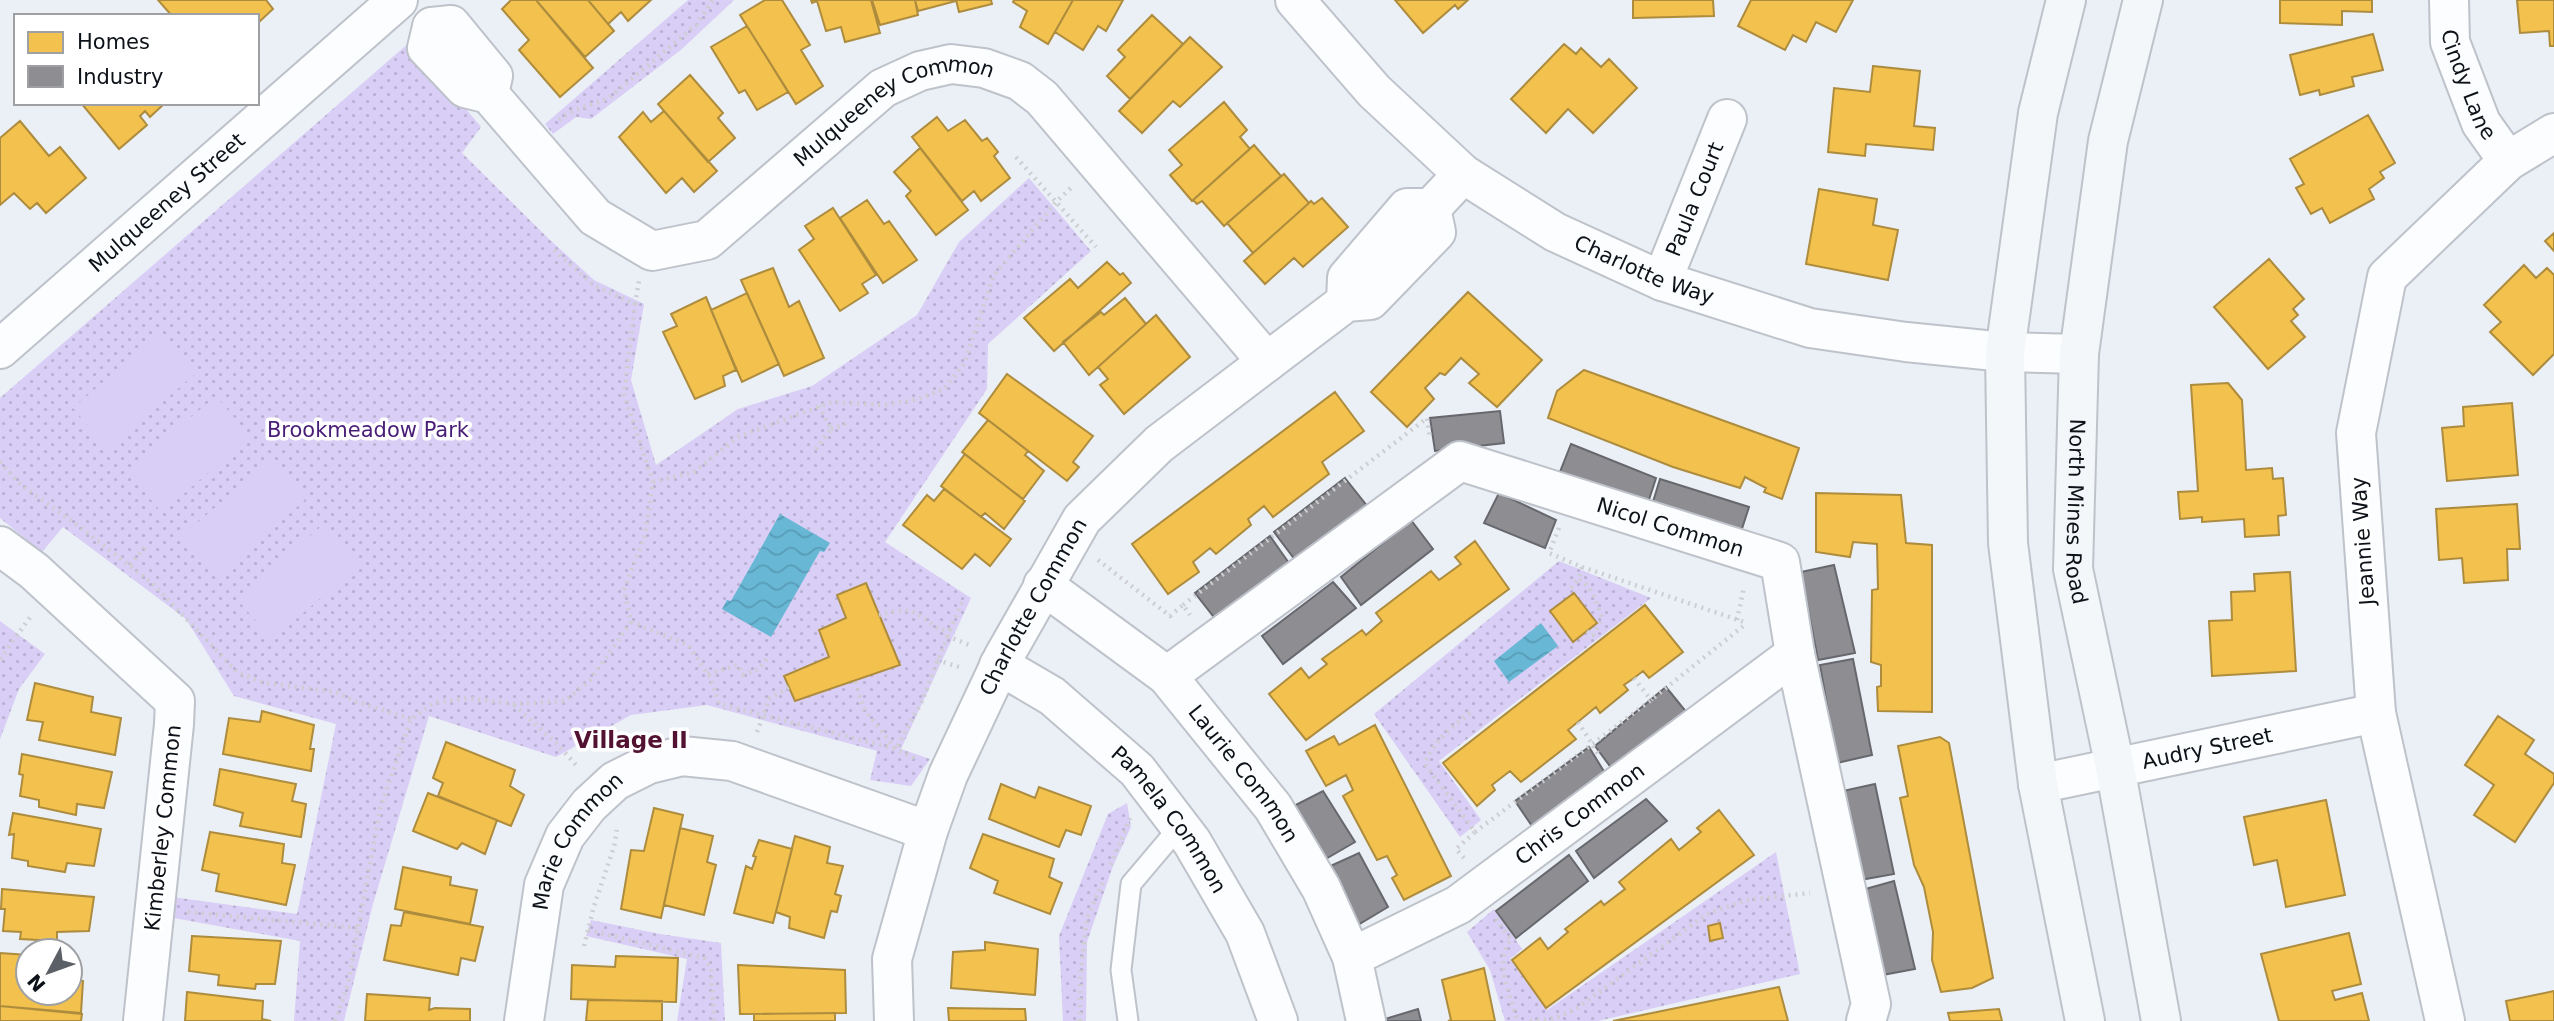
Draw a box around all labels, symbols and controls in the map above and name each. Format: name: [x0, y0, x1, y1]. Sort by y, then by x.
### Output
legend: [14, 14, 259, 105]
street label: Cindy Lane: [2438, 29, 2501, 144]
text: Homes: [77, 30, 150, 54]
street label: Mulqueeney Common: [789, 52, 998, 171]
text: Industry: [77, 65, 163, 89]
street label: Mulqueeney Street: [84, 128, 250, 277]
street label: Paula Court: [1661, 139, 1728, 260]
street label: Charlotte Way: [1570, 230, 1717, 309]
park label: Brookmeadow Park: [267, 418, 470, 442]
street label: North Mines Road: [2061, 418, 2092, 606]
street label: Jeannie Way: [2347, 476, 2380, 608]
street label: Nicol Common: [1594, 493, 1747, 562]
street label: Charlotte Common: [975, 514, 1092, 699]
street label: Laurie Common: [1183, 700, 1303, 847]
street label: Audry Street: [2140, 723, 2275, 774]
street label: Kimberley Common: [140, 724, 186, 932]
district label: Village II: [574, 727, 688, 753]
street label: Pamela Common: [1106, 741, 1231, 898]
street label: Chris Common: [1511, 758, 1649, 870]
street label: Marie Common: [528, 768, 628, 912]
north arrow: [14, 937, 84, 1007]
text: N: [23, 970, 50, 996]

